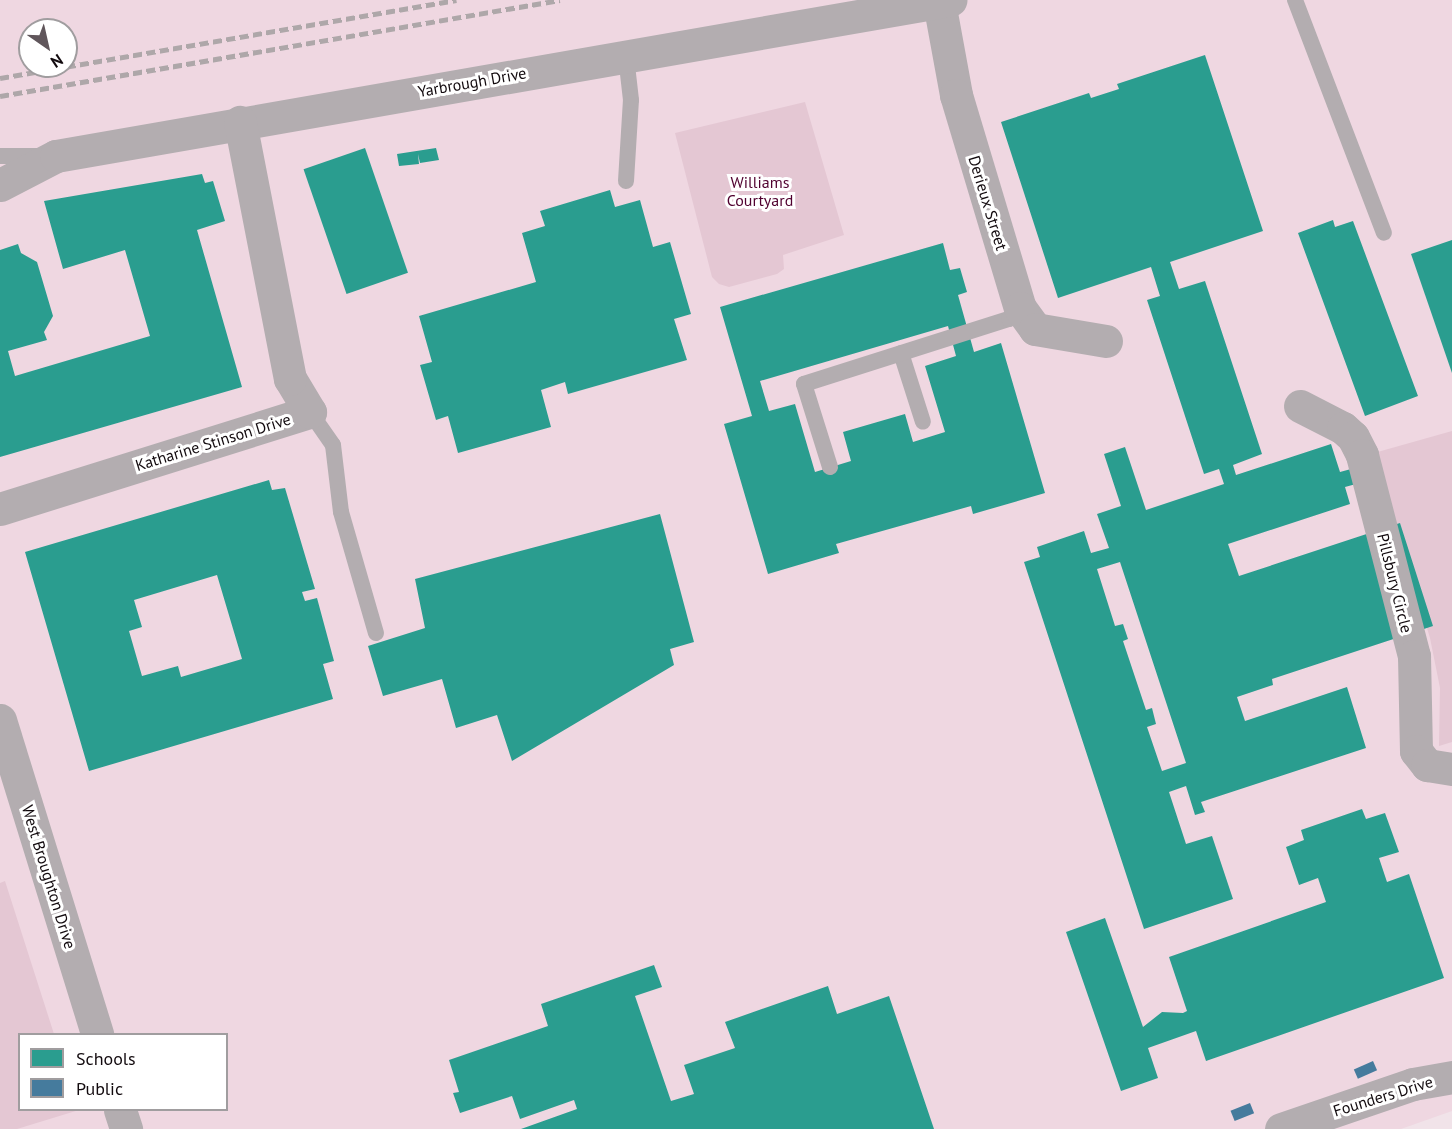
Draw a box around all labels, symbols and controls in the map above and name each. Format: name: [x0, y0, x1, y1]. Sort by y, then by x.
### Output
north arrow: [18, 18, 78, 78]
text: N: [47, 50, 67, 72]
street label: Yarbrough Drive: [416, 63, 528, 101]
street label: Derieux Street: [964, 153, 1012, 253]
park label: Williams Courtyard: [727, 172, 793, 210]
street label: Katharine Stinson Drive: [133, 409, 293, 475]
street label: Pillsbury Circle: [1373, 531, 1417, 635]
street label: West Broughton Drive: [18, 803, 80, 951]
legend: [18, 1033, 228, 1111]
text: Schools: [76, 1047, 136, 1070]
street label: Founders Drive: [1331, 1072, 1435, 1120]
text: Public: [76, 1077, 123, 1100]

